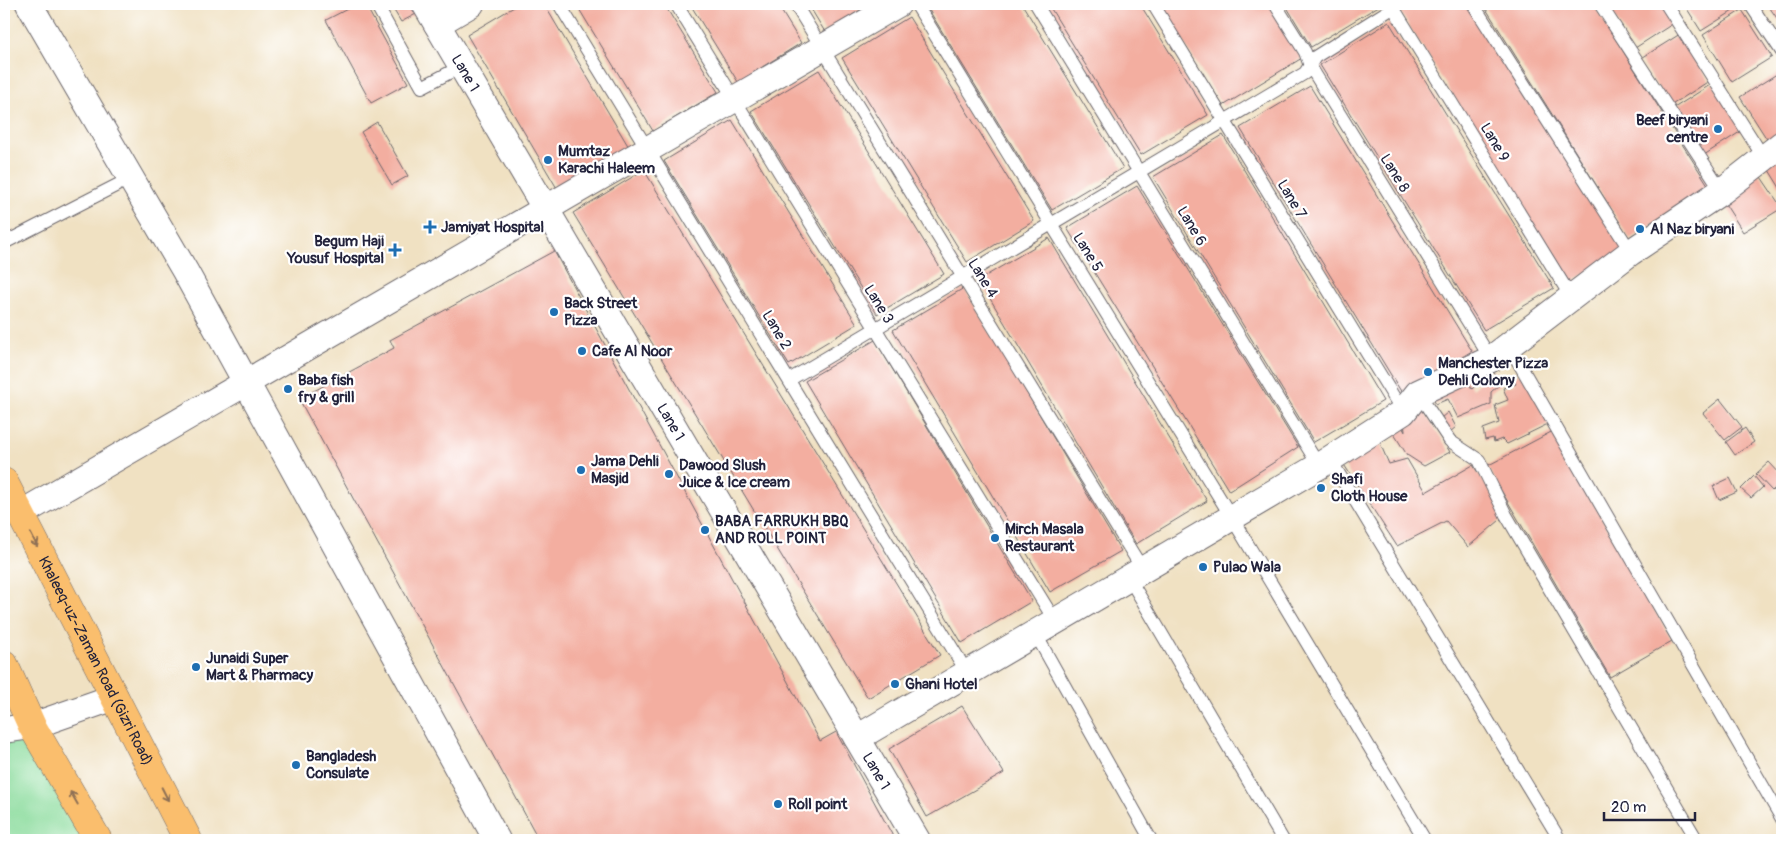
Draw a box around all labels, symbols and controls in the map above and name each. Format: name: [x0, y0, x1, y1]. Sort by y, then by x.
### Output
street label: Lane 1: [447, 51, 483, 95]
place label: Beef biryani centre: [1636, 111, 1709, 147]
street label: Lane 9: [1476, 119, 1513, 165]
marker: Beef biryani centre: [1712, 123, 1724, 135]
place label: Mumtaz Karachi Haleem: [558, 142, 655, 178]
street label: Lane 8: [1375, 151, 1414, 196]
marker: Mumtaz Karachi Haleem: [542, 154, 554, 166]
street label: Lane 7: [1273, 176, 1311, 222]
street label: Lane 6: [1172, 203, 1211, 250]
place label: Jamiyat Hospital: [441, 218, 544, 237]
marker: Jamiyat Hospital: [423, 220, 437, 234]
place label: Al Naz biryani: [1650, 220, 1735, 239]
marker: Al Naz biryani: [1634, 223, 1646, 235]
street label: Lane 5: [1068, 229, 1107, 275]
place label: Begum Haji Yousuf Hospital: [286, 232, 384, 268]
marker: Begum Haji Yousuf Hospital: [388, 243, 402, 257]
street label: Lane 4: [963, 255, 1002, 302]
street label: Lane 3: [859, 281, 898, 327]
place label: Back Street Pizza: [564, 294, 638, 330]
marker: Back Street Pizza: [548, 306, 560, 318]
street label: Lane 2: [757, 307, 796, 353]
place label: Cafe Al Noor: [592, 342, 673, 361]
marker: Cafe Al Noor: [576, 345, 588, 357]
place label: Manchester Pizza Dehli Colony: [1438, 354, 1548, 390]
marker: Manchester Pizza Dehli Colony: [1422, 366, 1434, 378]
place label: Baba fish fry & grill: [298, 371, 354, 407]
marker: Baba fish fry & grill: [282, 383, 294, 395]
street label: Lane 1: [652, 400, 689, 444]
place label: Jama Dehli Masjid: [591, 452, 659, 488]
place label: Dawood Slush Juice & Ice cream: [679, 456, 790, 492]
marker: Jama Dehli Masjid: [575, 464, 587, 476]
marker: Dawood Slush Juice & Ice cream: [663, 468, 675, 480]
place label: Shafi Cloth House: [1331, 470, 1408, 506]
marker: Shafi Cloth House: [1315, 482, 1327, 494]
place label: BABA FARRUKH BBQ AND ROLL POINT: [715, 512, 848, 548]
place label: Mirch Masala Restaurant: [1005, 520, 1084, 556]
marker: BABA FARRUKH BBQ AND ROLL POINT: [699, 524, 711, 536]
marker: Mirch Masala Restaurant: [989, 532, 1001, 544]
one-way arrow: [29, 533, 39, 548]
street label: Khaleeq-uz-Zaman Road (Gizri Road): [34, 553, 157, 769]
place label: Pulao Wala: [1213, 558, 1281, 577]
marker: Pulao Wala: [1197, 561, 1209, 573]
place label: Junaidi Super Mart & Pharmacy: [206, 649, 314, 685]
marker: Junaidi Super Mart & Pharmacy: [190, 661, 202, 673]
place label: Ghani Hotel: [905, 675, 977, 694]
marker: Ghani Hotel: [889, 678, 901, 690]
place label: Bangladesh Consulate: [306, 747, 376, 783]
street label: Lane 1: [858, 749, 894, 793]
marker: Bangladesh Consulate: [290, 759, 302, 771]
one-way arrow: [161, 786, 170, 801]
scale bar: [1604, 789, 1695, 821]
one-way arrow: [68, 792, 78, 806]
place label: Roll point: [788, 795, 848, 814]
marker: Roll point: [772, 798, 784, 810]
text: 20 m: [1611, 798, 1646, 817]

